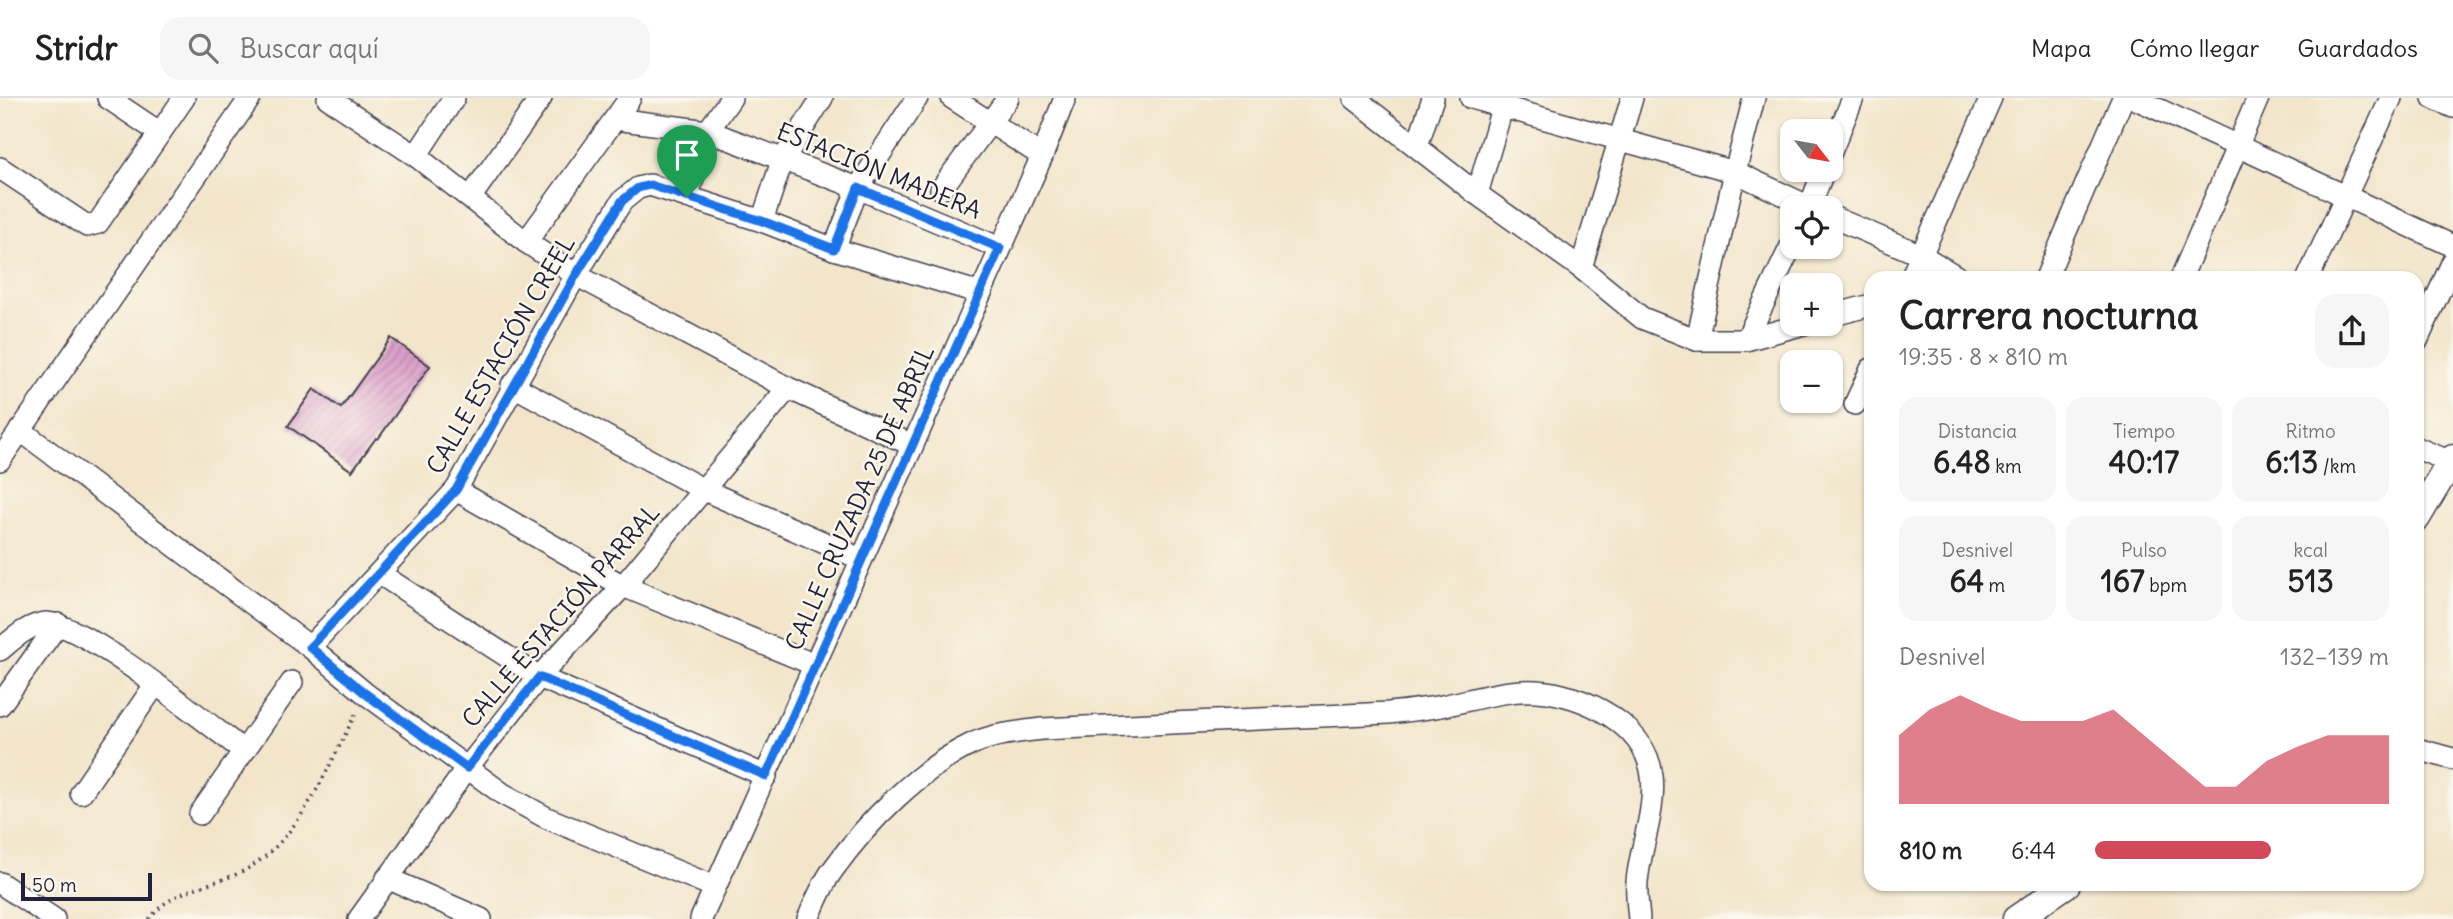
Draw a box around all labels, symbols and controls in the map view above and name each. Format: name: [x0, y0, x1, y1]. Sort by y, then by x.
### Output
search box: [160, 17, 650, 80]
text: Stridr: [35, 27, 118, 69]
icon: search: [184, 29, 222, 67]
text: Buscar aquí: [240, 32, 378, 65]
text: Mapa: [2031, 33, 2091, 63]
text: Cómo llegar: [2129, 33, 2259, 63]
text: Guardados: [2297, 33, 2418, 63]
street label: ESTACIÓN MADERA: [773, 115, 986, 225]
north arrow: [1780, 119, 1843, 182]
map controls: [1780, 119, 1843, 413]
pin: [657, 125, 717, 197]
icon: arrive: [668, 136, 706, 174]
button: locate: [1780, 196, 1843, 259]
street label: CALLE ESTACIÓN CREEL: [420, 230, 581, 479]
button: +: [1780, 273, 1843, 336]
text: Carrera nocturna: [1899, 292, 2198, 339]
button: share: [2315, 294, 2389, 368]
street label: CALLE CRUZADA 25 DE ABRIL: [778, 340, 940, 655]
text: 19:35 · 8 × 810 m: [1899, 342, 2068, 371]
button: −: [1780, 350, 1843, 413]
text: Distancia: [1938, 419, 2017, 443]
text: Tiempo: [2113, 419, 2175, 443]
text: Ritmo: [2286, 419, 2336, 443]
text: 6.48: [1933, 443, 1991, 481]
text: 40:17: [2109, 443, 2179, 481]
text: 6:13: [2265, 443, 2318, 481]
text: km: [1991, 454, 2022, 478]
text: /km: [2318, 454, 2356, 478]
street label: CALLE ESTACIÓN PARRAL: [455, 497, 665, 733]
text: Desnivel: [1942, 538, 2013, 562]
text: Pulso: [2121, 538, 2167, 562]
text: kcal: [2294, 538, 2328, 562]
text: 64: [1949, 562, 1984, 600]
text: 167: [2101, 562, 2145, 600]
text: 513: [2288, 562, 2334, 600]
text: m: [1984, 573, 2005, 597]
text: bpm: [2145, 573, 2187, 597]
text: Desnivel: [1899, 642, 1985, 671]
text: 132–139 m: [2280, 642, 2389, 671]
text: 810 m: [1899, 836, 1962, 865]
text: 6:44: [2011, 836, 2056, 865]
scale bar: [21, 870, 152, 902]
text: 50 m: [32, 873, 77, 897]

